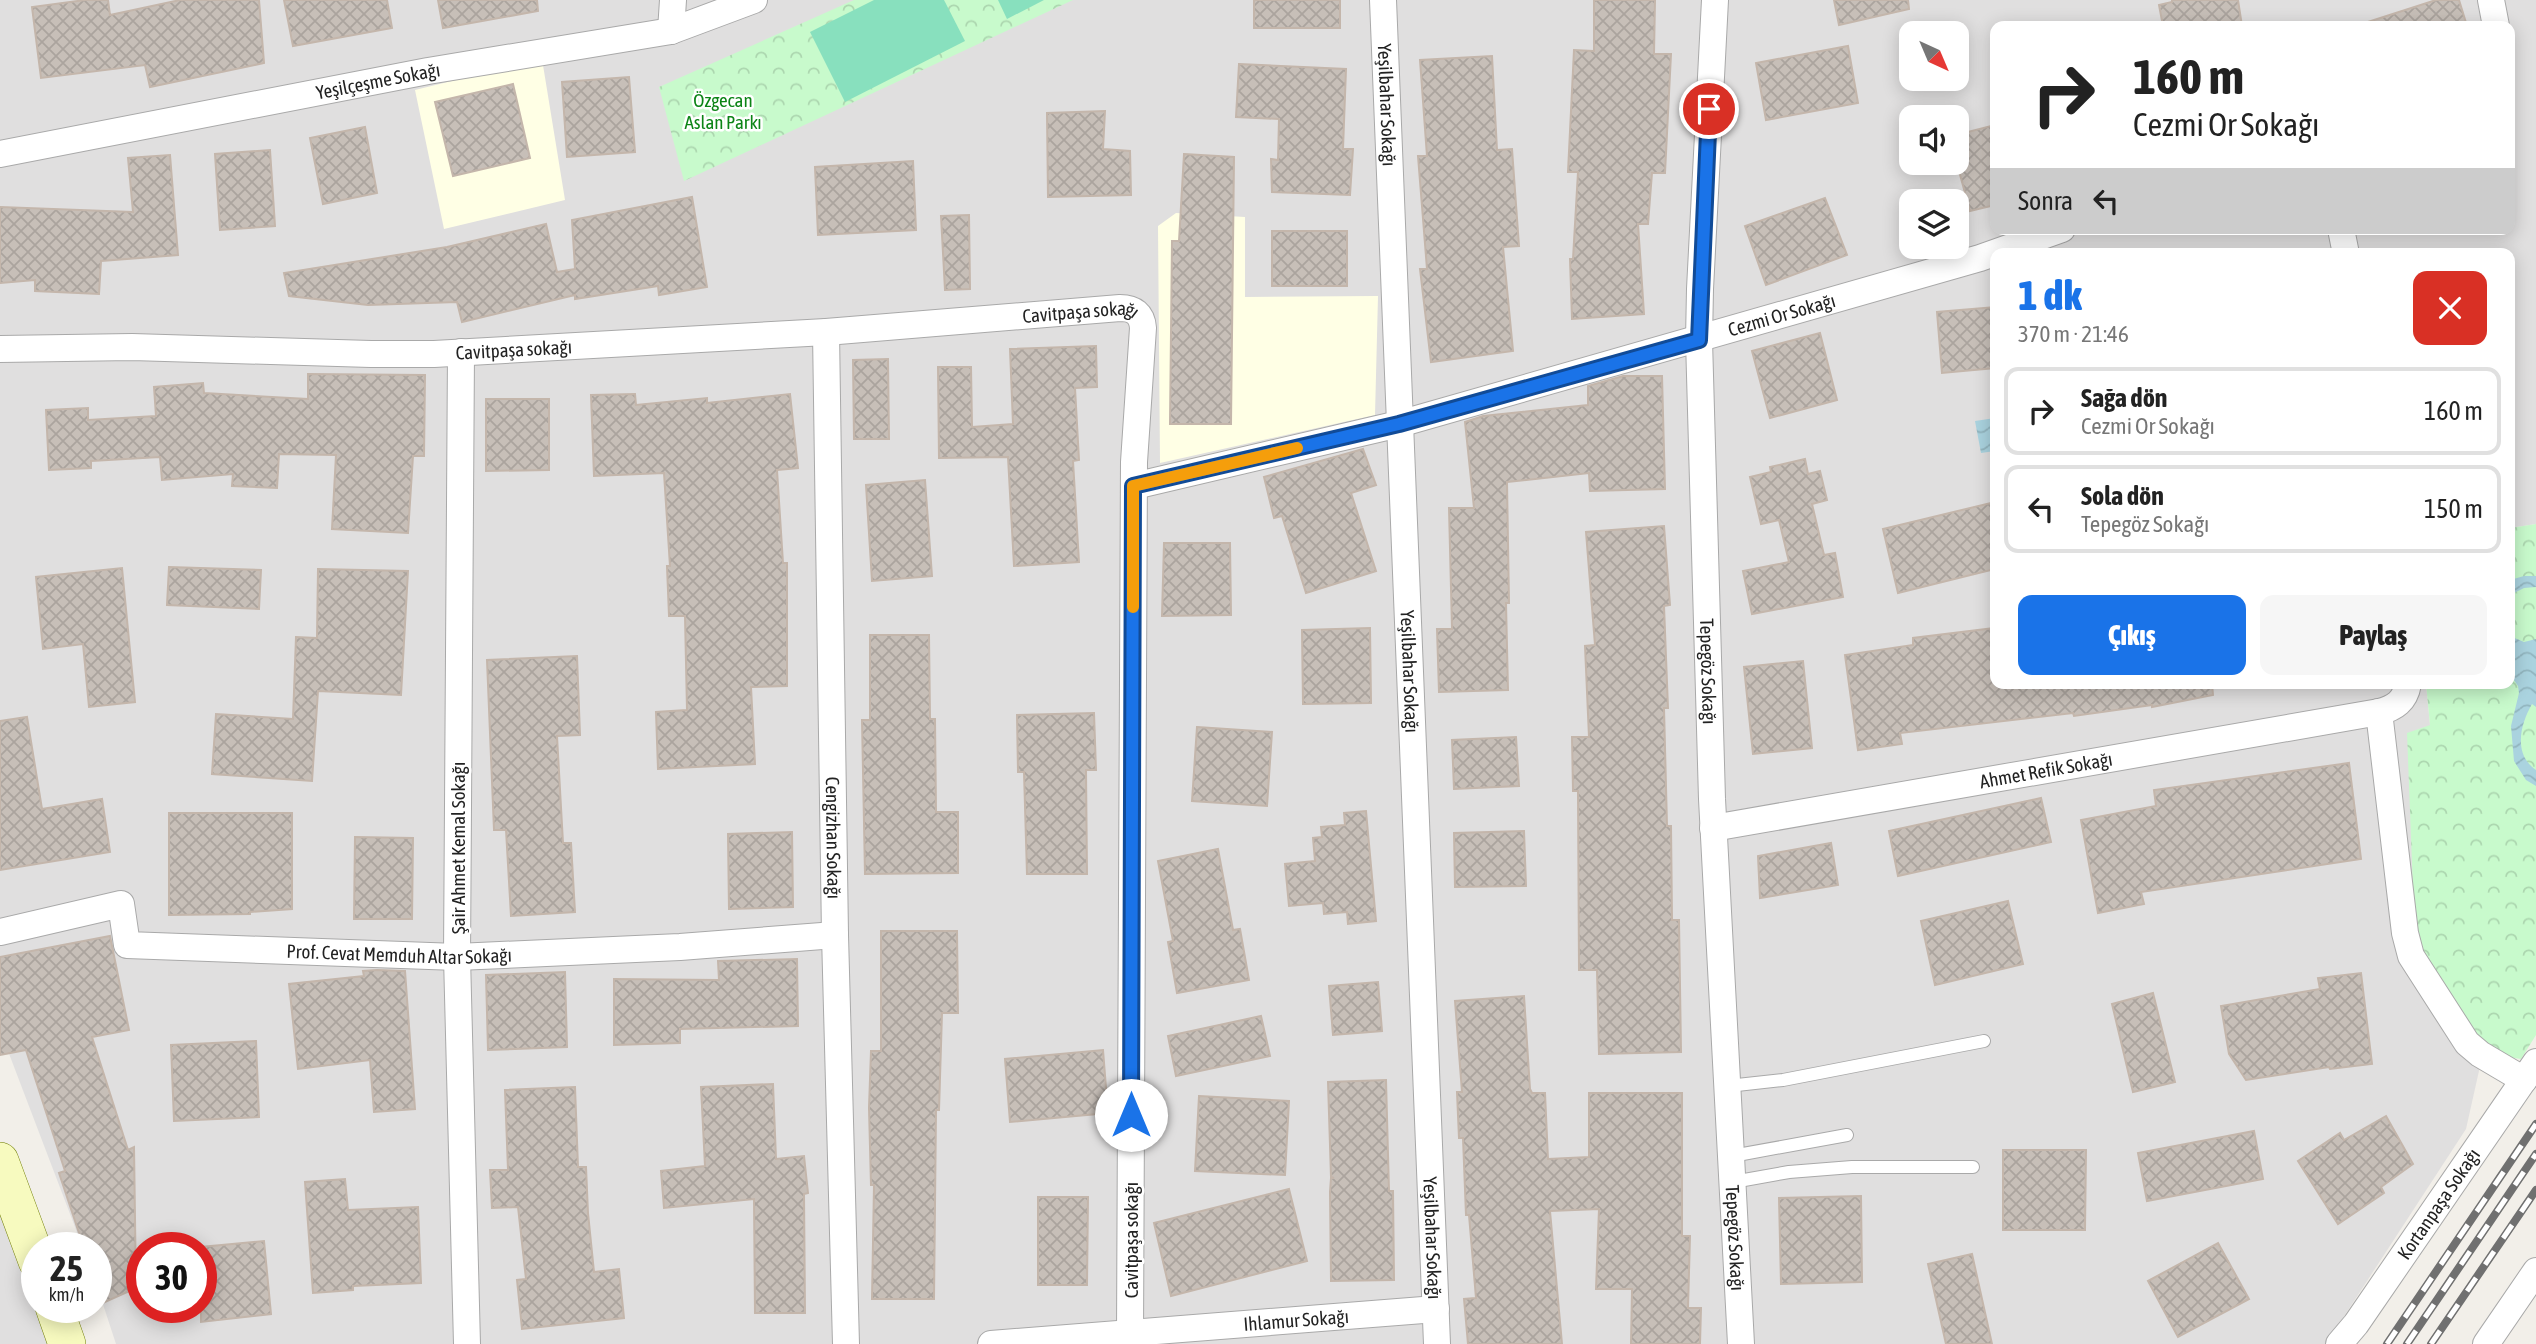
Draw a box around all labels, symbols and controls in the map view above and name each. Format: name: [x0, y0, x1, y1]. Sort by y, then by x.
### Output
north arrow: [1899, 21, 1969, 91]
map controls: [1899, 21, 1969, 259]
street label: Yeşilbahar Sokağı: [1374, 43, 1401, 167]
text: 160 m: [2133, 48, 2244, 104]
icon: right: [2018, 49, 2109, 140]
street label: Yeşilçeşme Sokağı: [314, 58, 442, 103]
pin: [1679, 79, 1739, 139]
park label: Özgecan Aslan Parkı: [684, 89, 762, 133]
icon: arrive: [1690, 90, 1728, 128]
button: sound: [1899, 105, 1969, 175]
text: Cezmi Or Sokağı: [2133, 106, 2319, 143]
icon: left: [2087, 182, 2125, 220]
text: Sonra: [2018, 186, 2073, 216]
button: layers: [1899, 189, 1969, 259]
text: 1 dk: [2018, 271, 2082, 319]
button: close: [2413, 271, 2487, 345]
street label: Cezmi Or Sokağı: [1725, 289, 1838, 340]
street label: Cavitpaşa sokağı: [1021, 297, 1144, 327]
text: 370 m · 21:46: [2018, 321, 2129, 347]
street label: Cavitpaşa sokağı: [455, 335, 573, 364]
text: Sağa dön: [2081, 383, 2167, 413]
icon: right: [2022, 392, 2060, 430]
text: 160 m: [2424, 396, 2483, 426]
text: Cezmi Or Sokağı: [2081, 413, 2215, 439]
text: Sola dön: [2081, 481, 2164, 511]
icon: left: [2022, 490, 2060, 528]
text: 150 m: [2424, 494, 2483, 524]
text: Tepegöz Sokağı: [2081, 511, 2209, 537]
button: Çıkış: [2018, 595, 2246, 675]
button: Paylaş: [2260, 595, 2487, 675]
street label: Yeşilbahar Sokağı: [1397, 610, 1423, 733]
street label: Tepegöz Sokağı: [1696, 618, 1721, 725]
street label: Ahmet Refik Sokağı: [1978, 748, 2114, 792]
street label: Şair Ahmet Kemal Sokağı: [447, 762, 469, 934]
street label: Cengizhan Sokağı: [822, 777, 845, 899]
street label: Prof. Cevat Memduh Altar Sokağı: [286, 940, 512, 968]
position arrow: [1094, 1078, 1168, 1152]
street label: Kortanpaşa Sokağı: [2393, 1144, 2484, 1263]
street label: Yeşilbahar Sokağı: [1419, 1176, 1446, 1300]
street label: Cavitpaşa sokağı: [1120, 1182, 1142, 1298]
street label: Tepegöz Sokağı: [1722, 1184, 1749, 1291]
speed limit sign: 30: [126, 1232, 217, 1323]
text: 25: [50, 1248, 83, 1288]
text: km/h: [49, 1284, 84, 1305]
street label: Ihlamur Sokağı: [1242, 1305, 1350, 1335]

